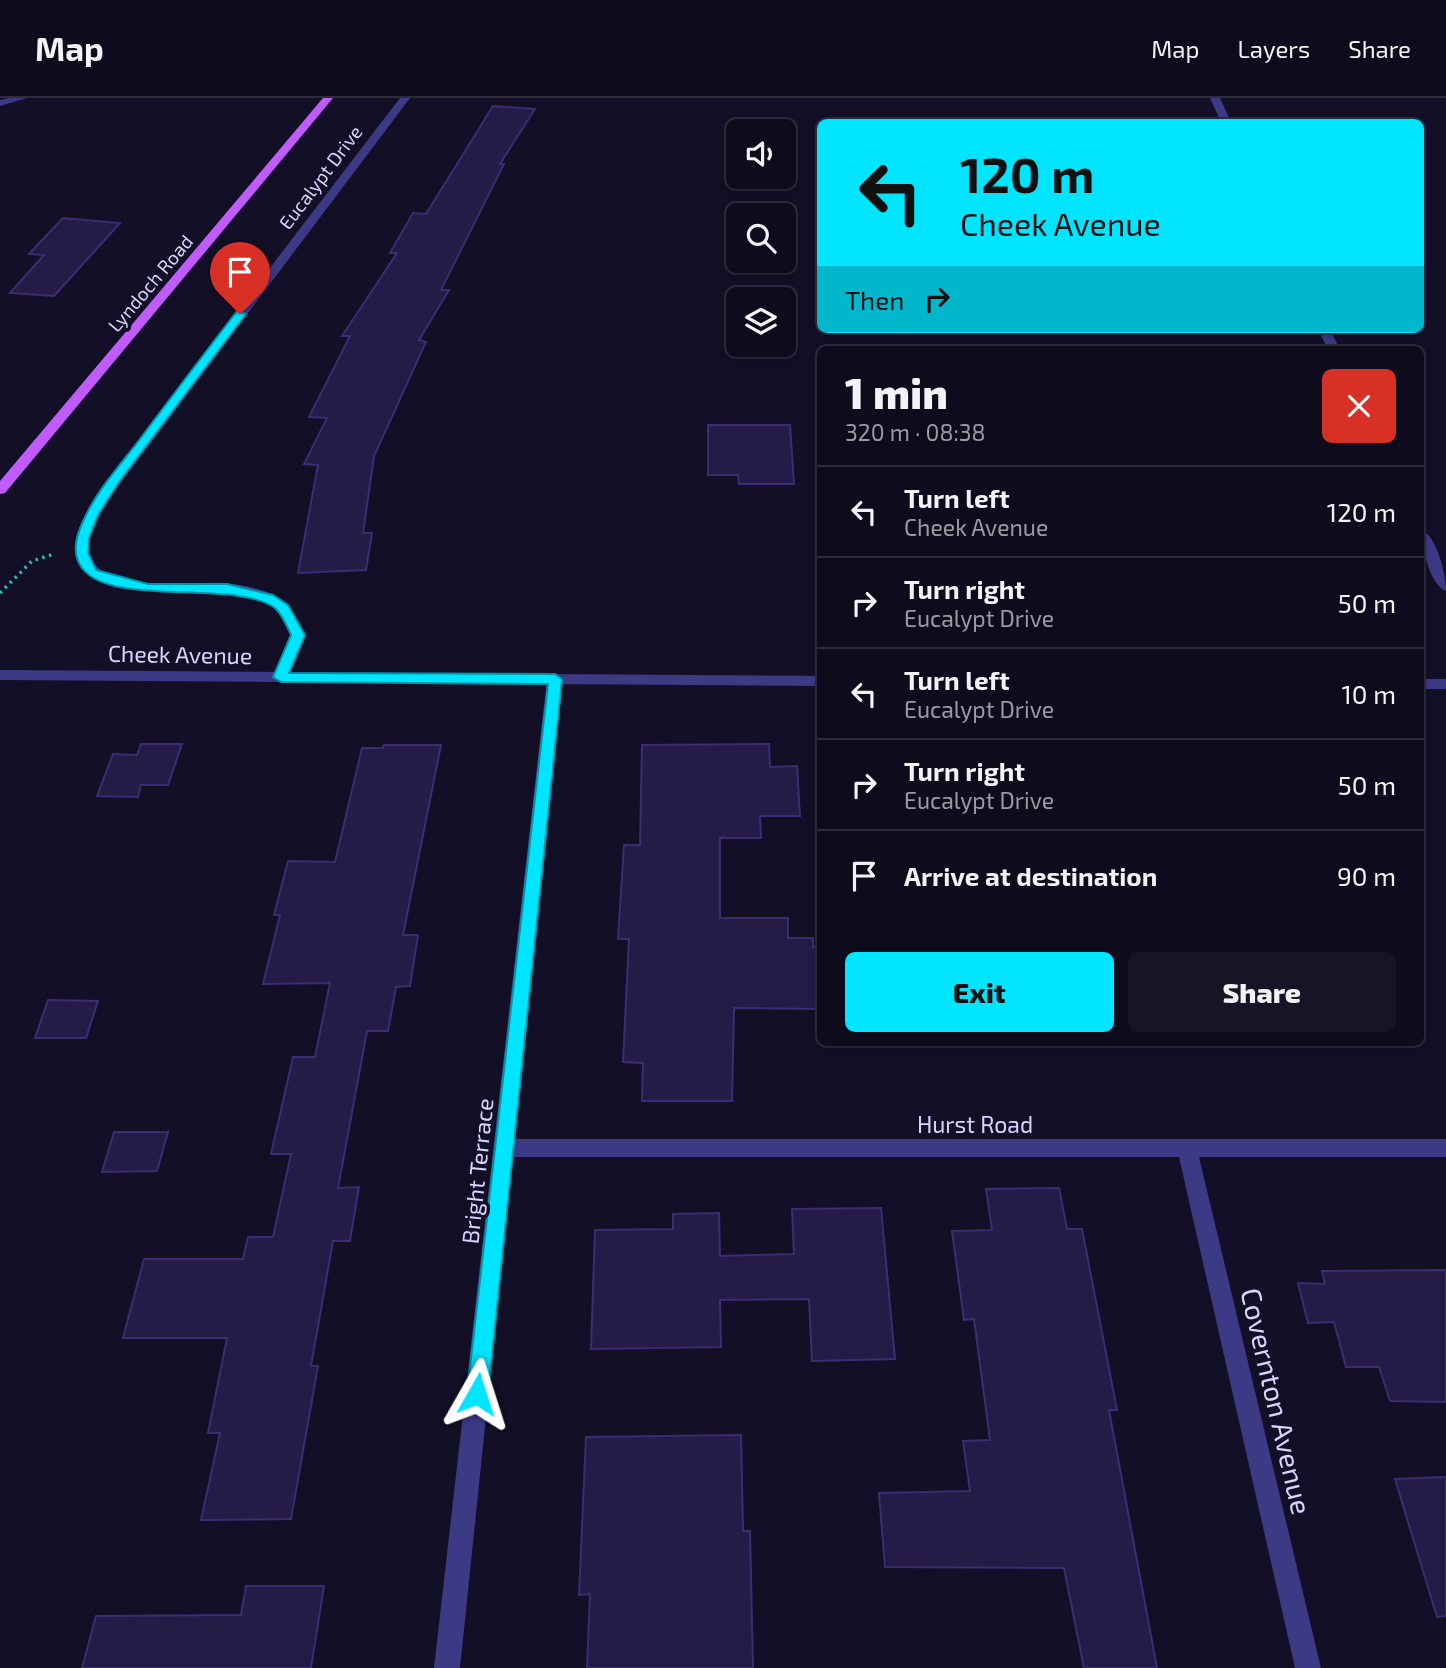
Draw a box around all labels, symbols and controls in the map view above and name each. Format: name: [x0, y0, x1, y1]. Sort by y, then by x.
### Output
text: Map: [35, 28, 104, 68]
text: Map: [1151, 34, 1199, 63]
text: Layers: [1237, 34, 1310, 63]
text: Share: [1348, 34, 1411, 63]
map controls: [726, 119, 796, 357]
button: sound: [726, 119, 796, 189]
street label: Eucalypt Drive: [273, 121, 367, 233]
text: 120 m: [960, 144, 1094, 203]
icon: left: [845, 147, 936, 238]
button: search: [726, 203, 796, 273]
text: Cheek Avenue: [960, 204, 1161, 242]
street label: Lyndoch Road: [103, 230, 197, 336]
pin: [210, 242, 270, 314]
icon: arrive: [221, 253, 259, 291]
icon: right: [918, 280, 956, 318]
text: Then: [845, 284, 904, 315]
button: layers: [726, 287, 796, 357]
text: 1 min: [845, 367, 948, 417]
button: close: [1322, 369, 1396, 443]
text: 320 m · 08:38: [845, 418, 986, 446]
text: Turn left: [904, 482, 1010, 513]
icon: left: [845, 493, 883, 531]
text: 120 m: [1327, 496, 1396, 527]
text: Cheek Avenue: [904, 513, 1048, 541]
text: Turn right: [904, 573, 1025, 604]
icon: right: [845, 584, 883, 622]
text: 50 m: [1338, 587, 1396, 618]
text: Eucalypt Drive: [904, 604, 1054, 632]
street label: Cheek Avenue: [108, 639, 252, 669]
text: Turn left: [904, 664, 1010, 695]
icon: left: [845, 675, 883, 713]
text: 10 m: [1341, 678, 1396, 709]
text: Eucalypt Drive: [904, 695, 1054, 723]
text: Turn right: [904, 755, 1025, 786]
icon: right: [845, 766, 883, 804]
text: 50 m: [1338, 769, 1396, 800]
text: Eucalypt Drive: [904, 786, 1054, 814]
icon: arrive: [845, 857, 883, 895]
text: Arrive at destination: [904, 860, 1157, 891]
text: 90 m: [1337, 860, 1396, 891]
button: Exit: [845, 952, 1114, 1032]
button: Share: [1128, 952, 1396, 1032]
street label: Bright Terrace: [455, 1097, 499, 1245]
street label: Hurst Road: [917, 1110, 1033, 1138]
street label: Covernton Avenue: [1234, 1285, 1320, 1517]
position arrow: [440, 1357, 514, 1431]

